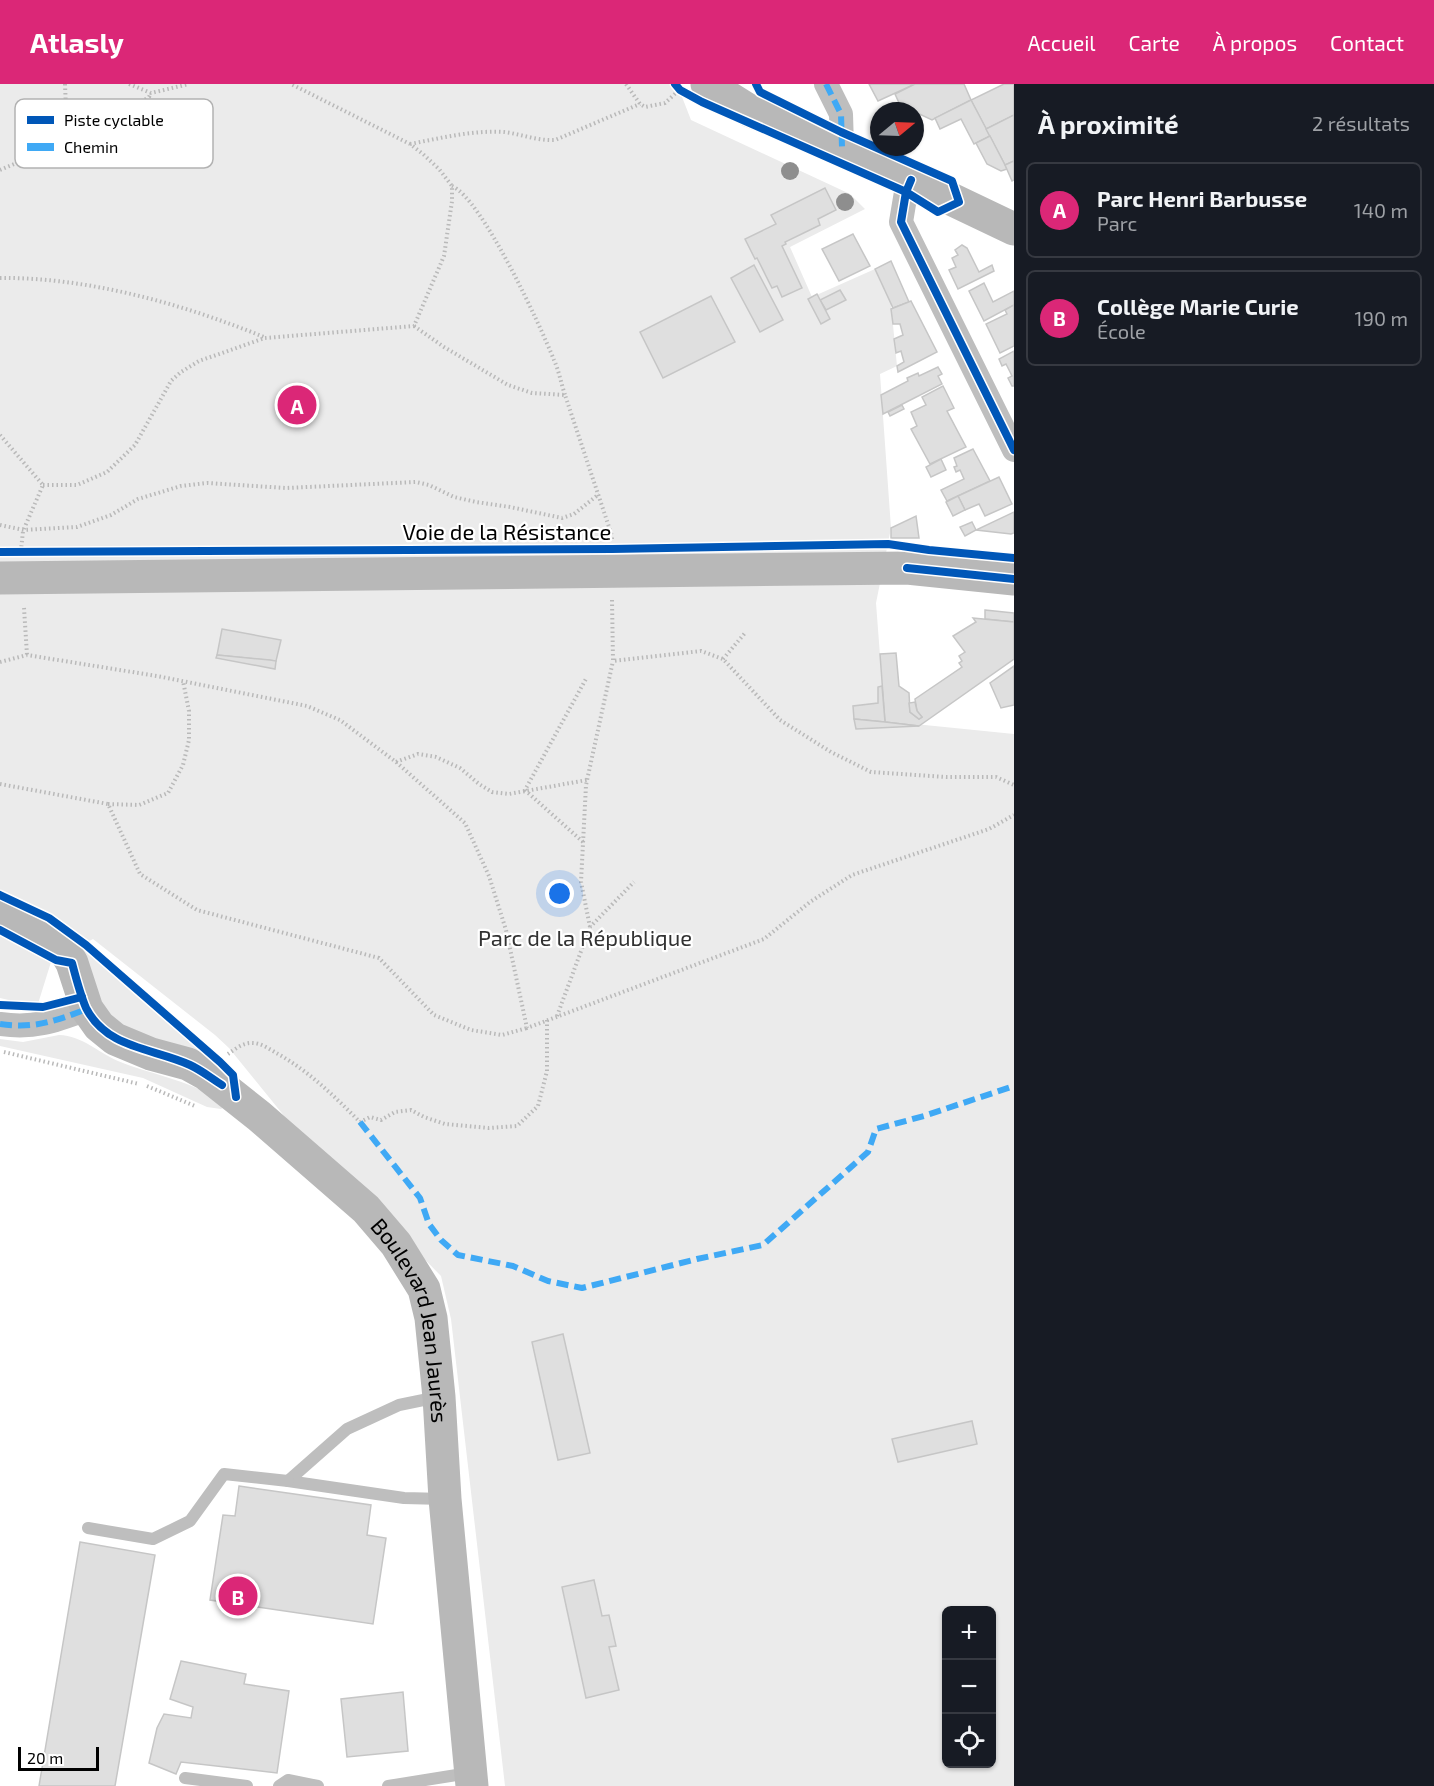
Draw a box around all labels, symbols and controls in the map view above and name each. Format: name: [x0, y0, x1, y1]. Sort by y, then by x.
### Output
text: Atlasly: [30, 25, 124, 59]
text: Accueil: [1027, 30, 1096, 55]
text: Carte: [1129, 30, 1180, 55]
text: À propos: [1213, 30, 1297, 55]
text: Contact: [1330, 30, 1404, 55]
legend: [15, 99, 213, 168]
north arrow: [870, 102, 924, 156]
text: À proximité: [1038, 108, 1179, 139]
text: Piste cyclable: [64, 110, 164, 129]
text: 2 résultats: [1312, 111, 1410, 135]
text: Chemin: [64, 137, 118, 156]
text: Parc Henri Barbusse: [1097, 185, 1307, 211]
text: A: [1053, 198, 1066, 222]
text: 140 m: [1354, 198, 1408, 222]
text: Parc: [1097, 211, 1137, 235]
text: Collège Marie Curie: [1097, 293, 1299, 319]
text: B: [1053, 306, 1066, 330]
text: 190 m: [1355, 306, 1408, 330]
text: École: [1097, 319, 1146, 343]
pin: A: [278, 382, 316, 428]
street label: Voie de la Résistance: [403, 518, 611, 544]
your location: [545, 879, 574, 908]
park label: Parc de la République: [478, 924, 692, 950]
street label: Boulevard Jean Jaurès: [366, 1212, 453, 1424]
pin: B: [218, 1574, 258, 1618]
map controls: [942, 1606, 996, 1768]
button: +: [942, 1606, 996, 1660]
button: −: [942, 1660, 996, 1714]
button: locate: [942, 1714, 996, 1768]
scale bar: [18, 1744, 99, 1772]
text: 20 m: [27, 1748, 63, 1767]

